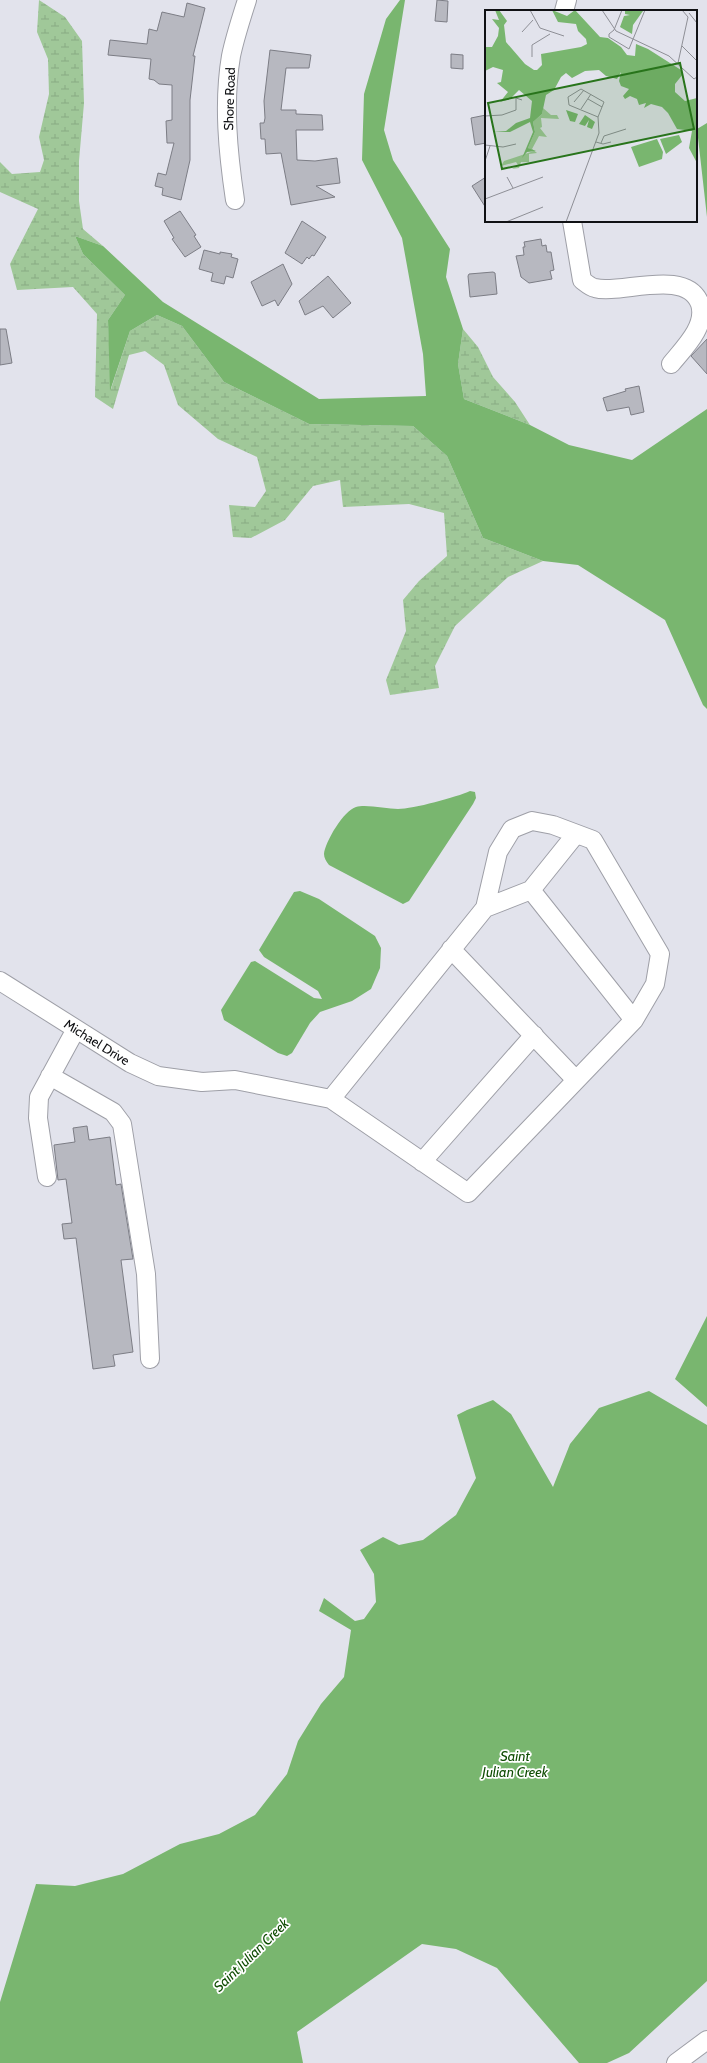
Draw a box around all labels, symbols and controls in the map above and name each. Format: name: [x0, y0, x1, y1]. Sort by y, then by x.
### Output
inset map: [485, 10, 697, 222]
street label: Shore Road: [220, 67, 238, 131]
street label: Michael Drive: [61, 1016, 133, 1069]
water label: Saint Julian Creek: [480, 1747, 549, 1781]
water label: Saint Julian Creek: [210, 1914, 293, 1995]

